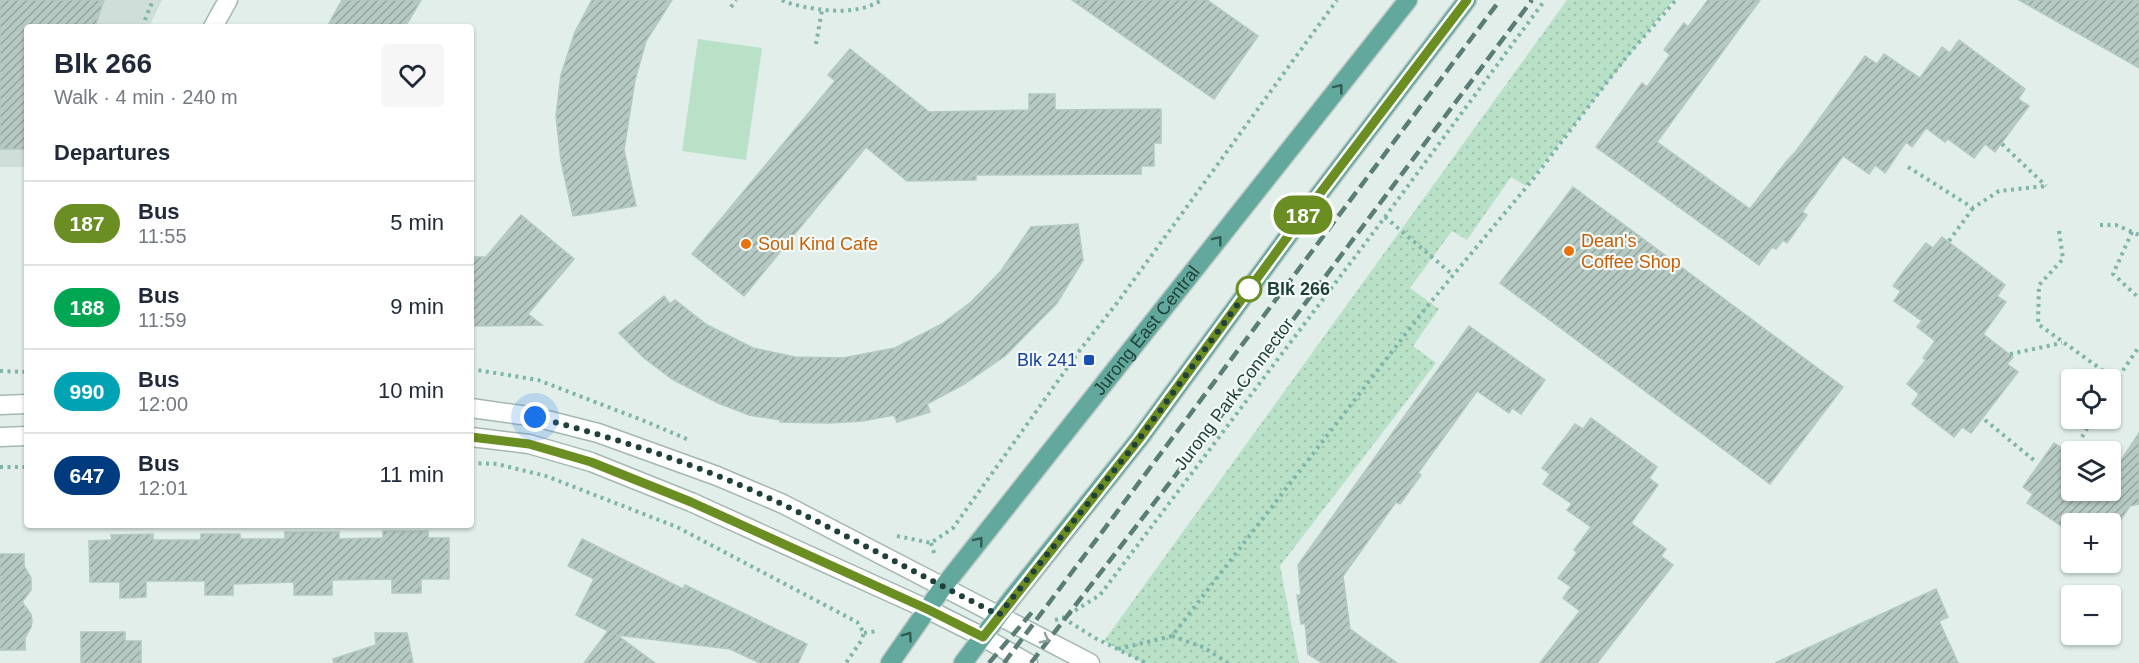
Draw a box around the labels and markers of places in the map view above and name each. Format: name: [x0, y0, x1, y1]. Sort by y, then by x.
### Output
place label: Dean's Coffee Shop: [1581, 231, 1681, 272]
place label: Soul Kind Cafe: [758, 234, 878, 254]
marker: Soul Kind Cafe: [739, 237, 753, 251]
marker: Dean's Coffee Shop: [1562, 244, 1576, 258]
marker: Blk 266: [1236, 276, 1262, 302]
place label: Blk 266: [1267, 279, 1330, 299]
place label: Blk 241: [1017, 350, 1077, 370]
marker: Blk 241: [1082, 353, 1096, 367]

